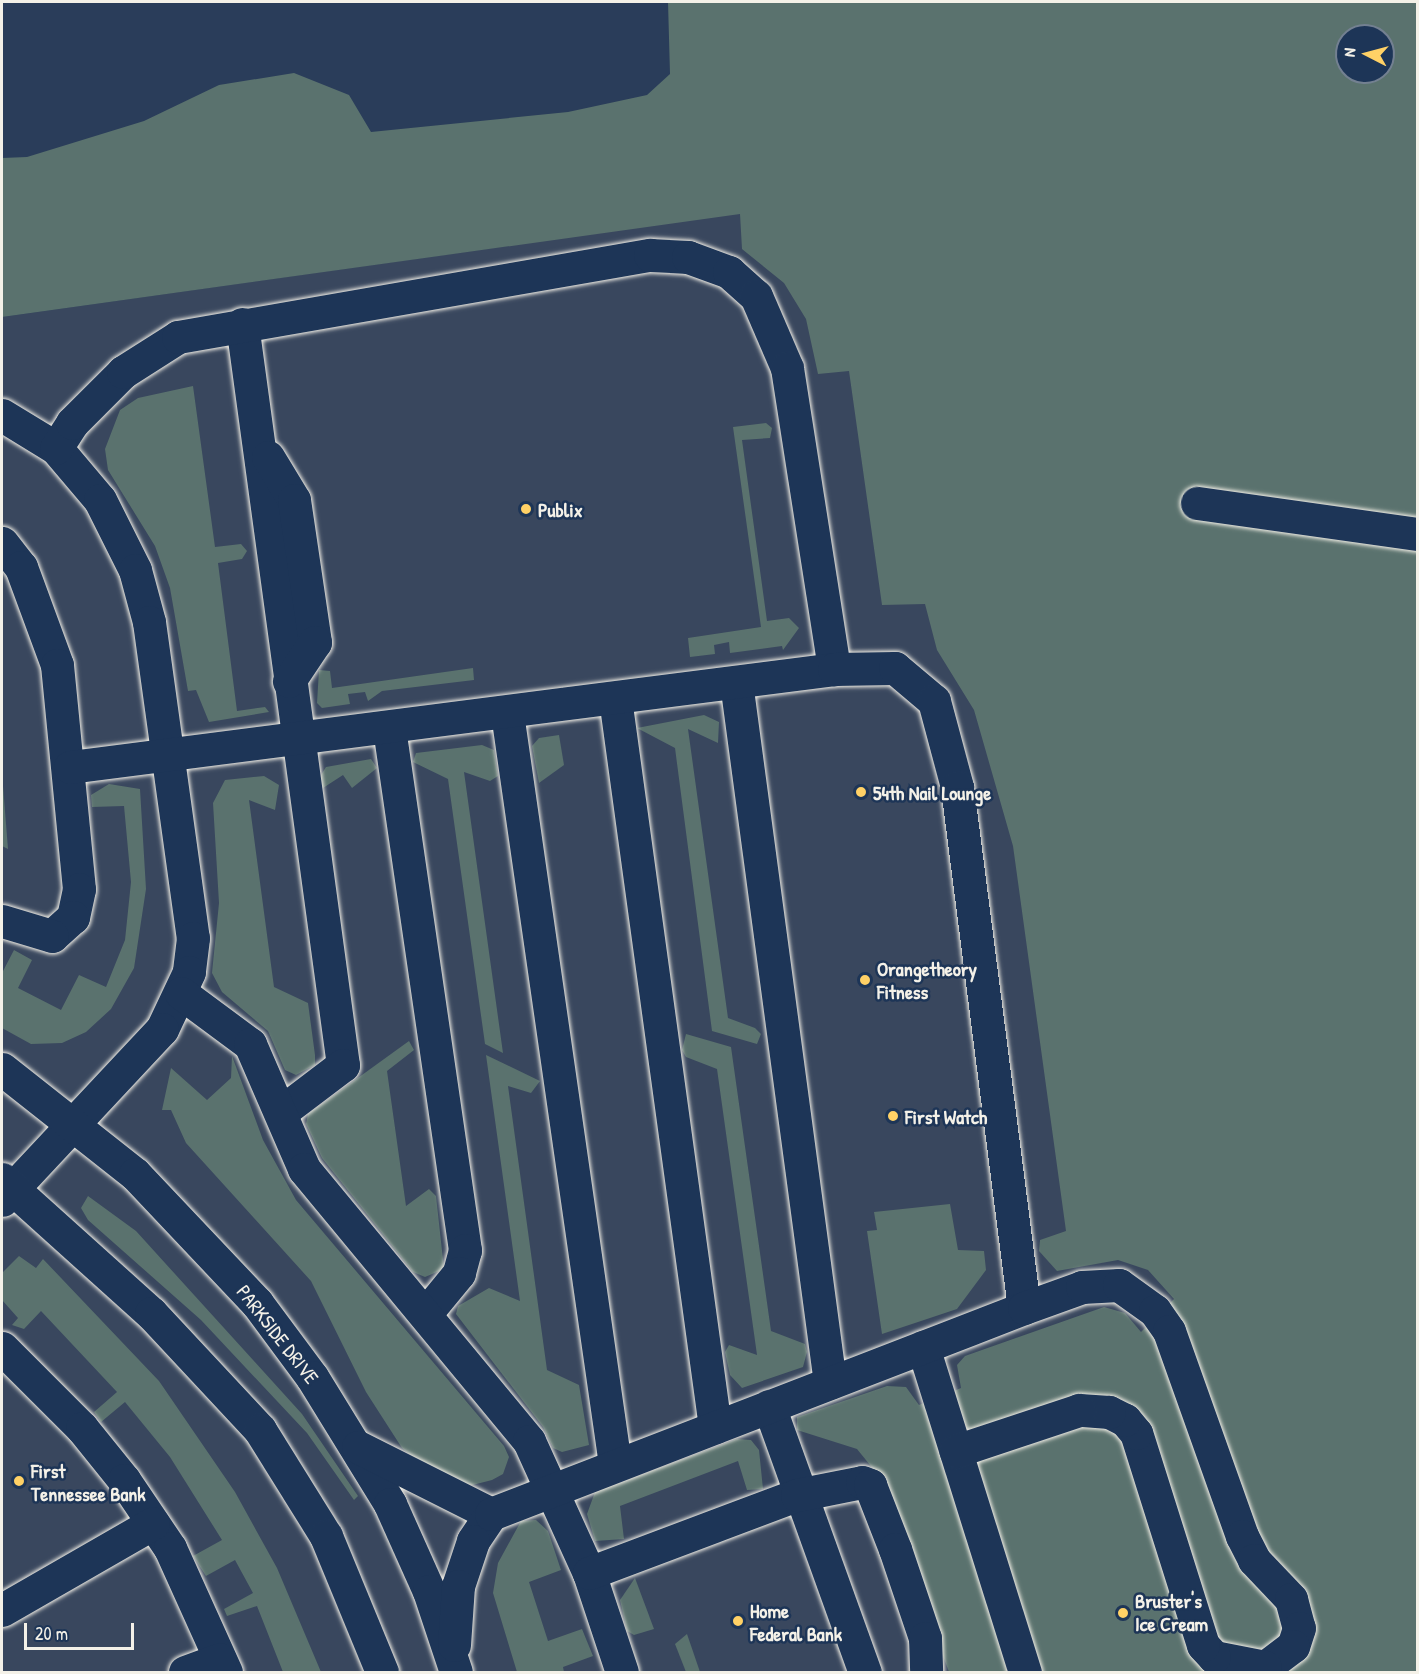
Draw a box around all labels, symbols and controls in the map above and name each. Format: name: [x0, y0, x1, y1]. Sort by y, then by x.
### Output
north arrow: [1335, 24, 1395, 84]
text: N: [1338, 47, 1360, 58]
place label: Publix: [538, 497, 583, 521]
marker: Publix: [519, 502, 533, 516]
place label: 54th Nail Lounge: [873, 780, 991, 804]
marker: 54th Nail Lounge: [854, 785, 868, 799]
place label: Orangetheory Fitness: [877, 957, 977, 1004]
marker: Orangetheory Fitness: [858, 973, 872, 987]
place label: First Watch: [905, 1104, 987, 1128]
marker: First Watch: [886, 1109, 900, 1123]
street label: PARKSIDE DRIVE: [232, 1280, 324, 1388]
place label: First Tennessee Bank: [31, 1458, 146, 1505]
marker: First Tennessee Bank: [12, 1474, 26, 1488]
place label: Bruster's Ice Cream: [1135, 1589, 1208, 1636]
place label: Home Federal Bank: [750, 1598, 842, 1645]
marker: Bruster's Ice Cream: [1116, 1606, 1130, 1620]
scale bar: [27, 1611, 136, 1649]
marker: Home Federal Bank: [731, 1614, 745, 1628]
text: 20 m: [35, 1621, 68, 1646]

